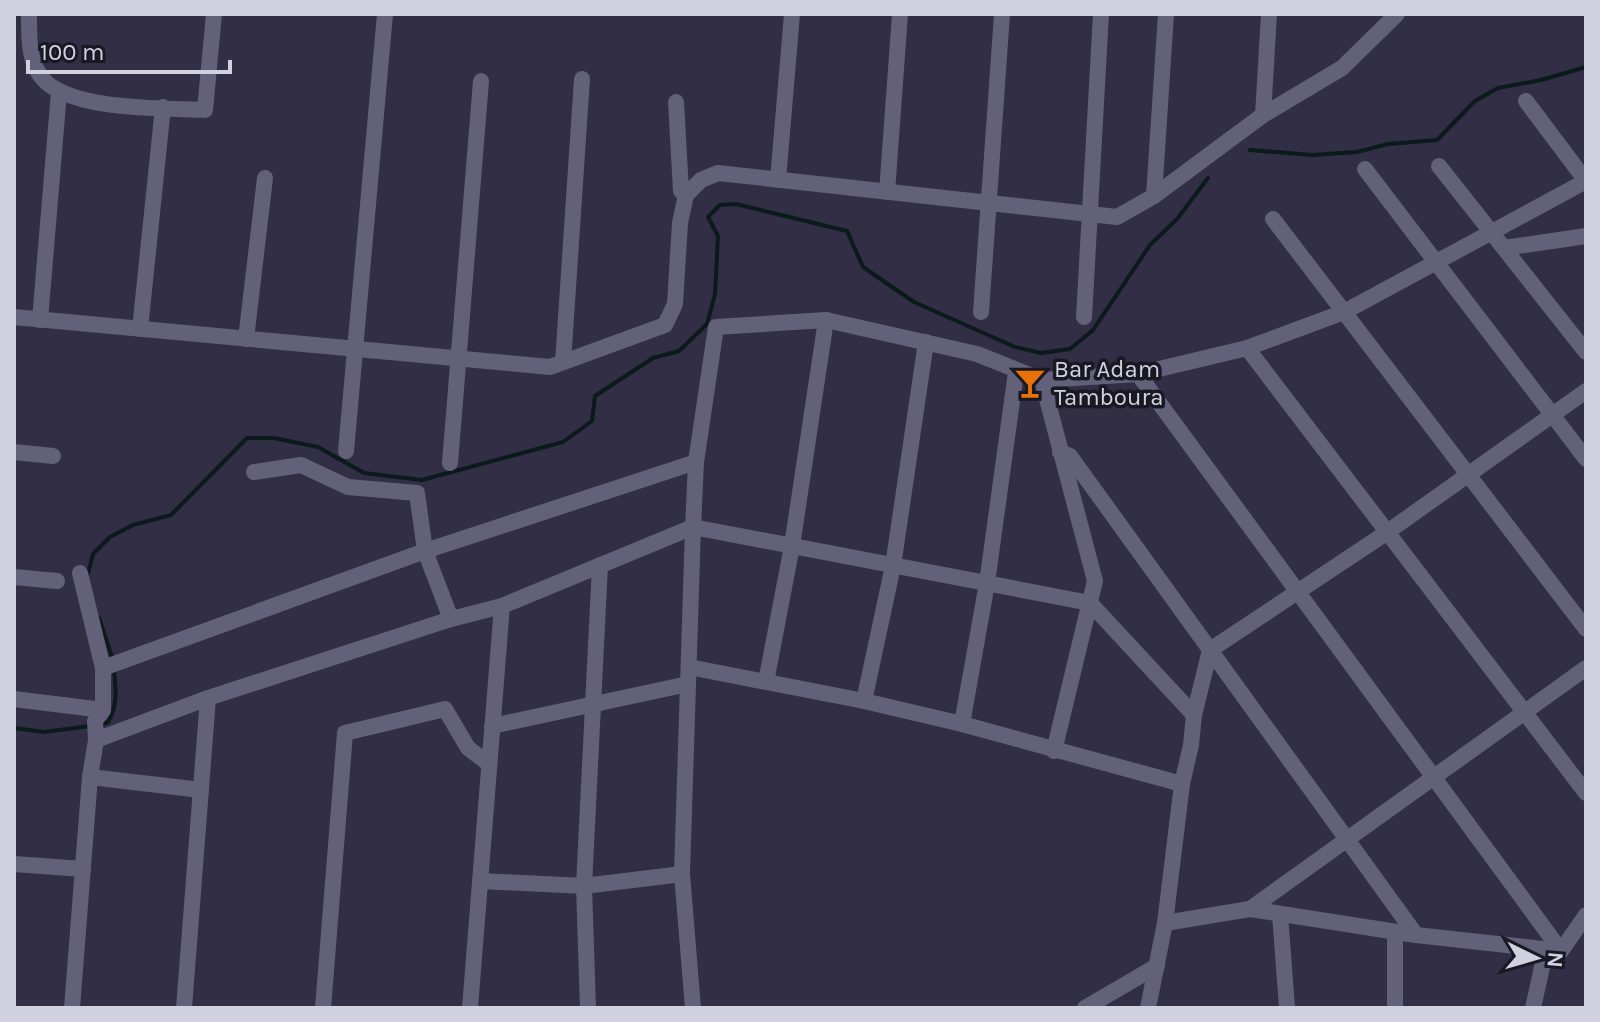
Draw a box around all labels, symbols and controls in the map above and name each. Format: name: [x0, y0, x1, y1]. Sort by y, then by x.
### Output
scale bar: [28, 24, 230, 74]
text: 100 m: [40, 38, 105, 66]
place label: Bar Adam Tamboura: [1054, 355, 1163, 411]
bar icon: Bar Adam Tamboura: [1013, 366, 1047, 400]
north arrow: [1496, 918, 1576, 998]
text: N: [1541, 951, 1569, 969]

